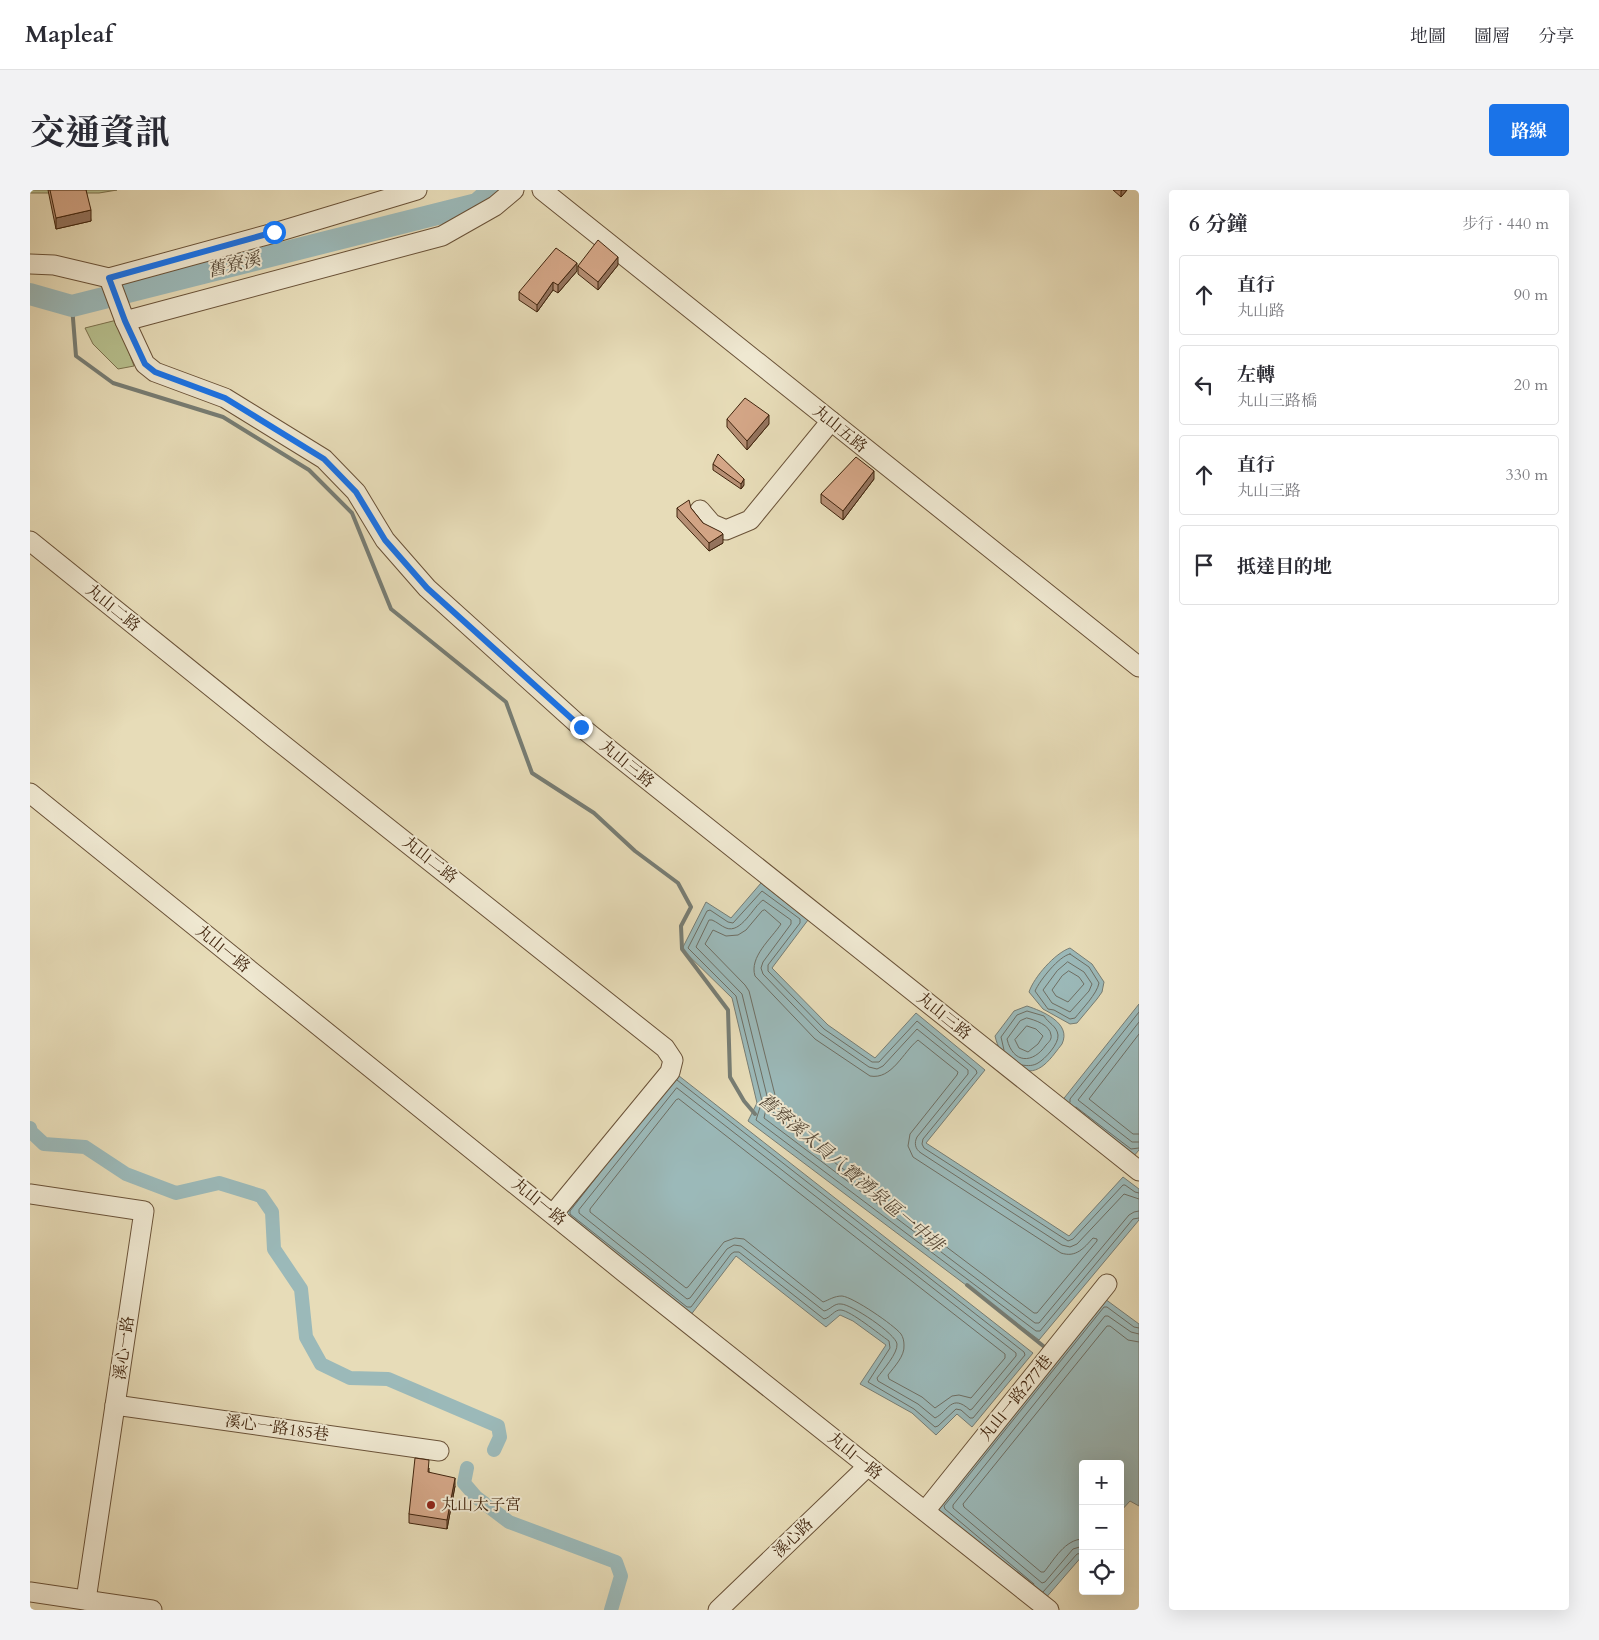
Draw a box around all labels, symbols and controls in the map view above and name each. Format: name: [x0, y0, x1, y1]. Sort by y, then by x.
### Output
text: Mapleaf: [25, 18, 113, 51]
text: 地圖: [1410, 24, 1446, 49]
text: 圖層: [1474, 24, 1510, 49]
text: 分享: [1538, 24, 1574, 49]
button: 路線: [1489, 104, 1569, 156]
text: 交通資訊: [30, 109, 170, 157]
text: 6 分鐘: [1189, 210, 1247, 239]
text: 步行 · 440 m: [1462, 213, 1549, 235]
route start: [263, 221, 286, 244]
water label: 舊寮溪: [205, 246, 265, 284]
text: 直行: [1237, 272, 1275, 298]
icon: ahead: [1190, 281, 1218, 309]
text: 90 m: [1514, 284, 1548, 306]
text: 丸山路: [1237, 300, 1285, 322]
text: 左轉: [1237, 362, 1275, 388]
icon: left: [1190, 371, 1218, 399]
text: 20 m: [1514, 374, 1548, 396]
text: 丸山三路橋: [1237, 390, 1317, 412]
street label: 丸山五路: [808, 400, 872, 458]
text: 直行: [1237, 452, 1275, 478]
icon: ahead: [1190, 461, 1218, 489]
text: 330 m: [1506, 464, 1548, 486]
text: 丸山三路: [1237, 480, 1301, 502]
icon: arrive: [1190, 551, 1218, 579]
text: 抵達目的地: [1237, 554, 1332, 580]
street label: 丸山二路: [81, 579, 145, 637]
route end: [570, 716, 593, 739]
street label: 丸山三路: [595, 735, 659, 793]
street label: 丸山二路: [398, 832, 462, 888]
street label: 丸山一路: [191, 920, 255, 978]
street label: 丸山三路: [912, 987, 976, 1045]
water label: 舊寮溪太員八寶湧泉區一中排: [753, 1088, 951, 1260]
street label: 丸山一路: [507, 1173, 571, 1231]
street label: 溪心一路: [109, 1315, 139, 1381]
street label: 丸山一路277巷: [975, 1350, 1057, 1446]
street label: 溪心一路185巷: [224, 1410, 330, 1446]
street label: 丸山一路: [823, 1427, 887, 1485]
map controls: [1079, 1460, 1124, 1595]
button: +: [1079, 1460, 1124, 1505]
place label: 丸山太子宮: [441, 1494, 521, 1516]
marker: 丸山太子宮: [425, 1499, 437, 1511]
button: −: [1079, 1505, 1124, 1550]
street label: 溪心路: [768, 1513, 818, 1563]
button: locate: [1079, 1550, 1124, 1595]

